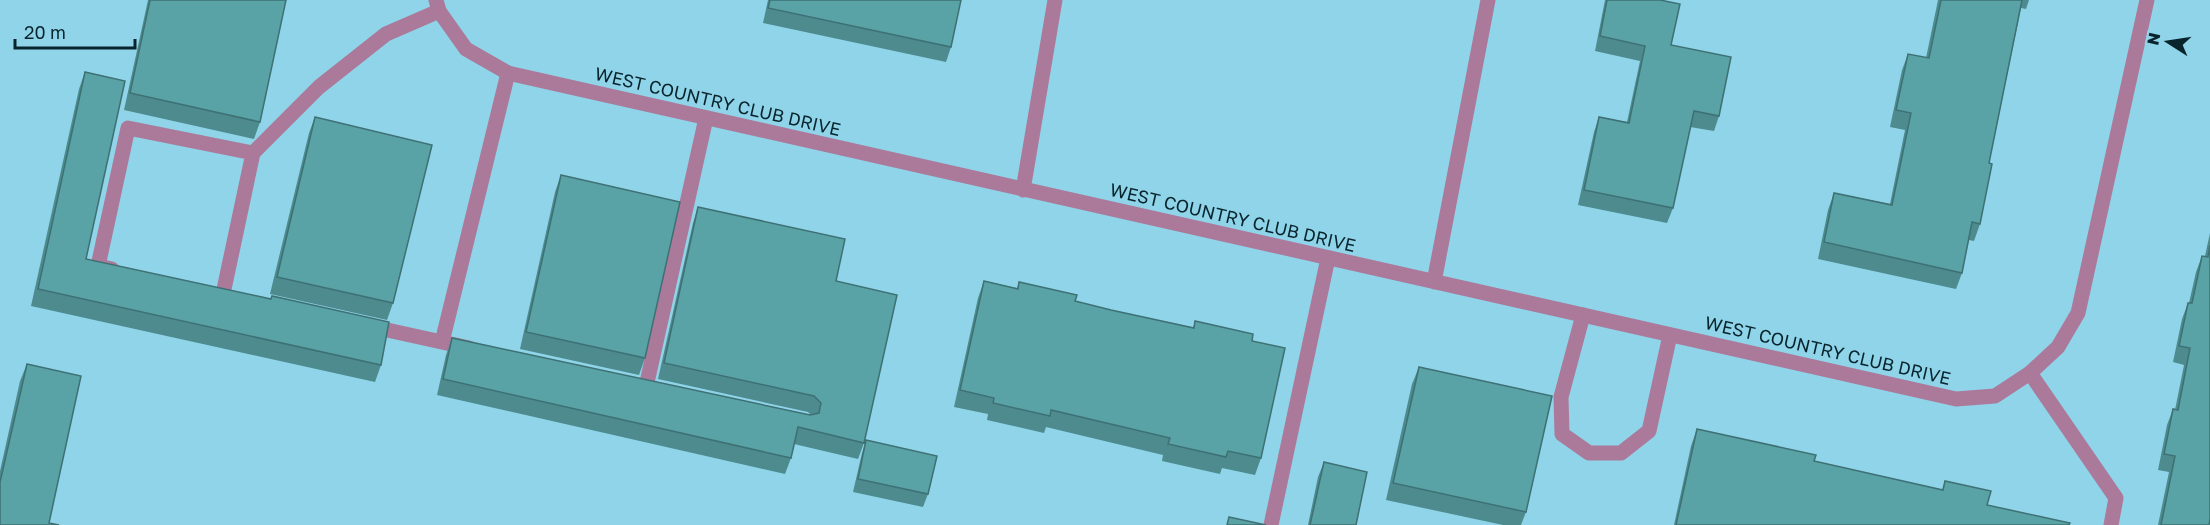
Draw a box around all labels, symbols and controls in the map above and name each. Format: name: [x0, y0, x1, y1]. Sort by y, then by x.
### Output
scale bar: [15, 12, 135, 50]
north arrow: [2138, 12, 2198, 72]
text: 20 m: [24, 21, 66, 43]
text: N: [2142, 31, 2164, 47]
street label: WEST COUNTRY CLUB DRIVE: [593, 62, 843, 140]
street label: WEST COUNTRY CLUB DRIVE: [1108, 178, 1358, 256]
street label: WEST COUNTRY CLUB DRIVE: [1703, 311, 1953, 389]

